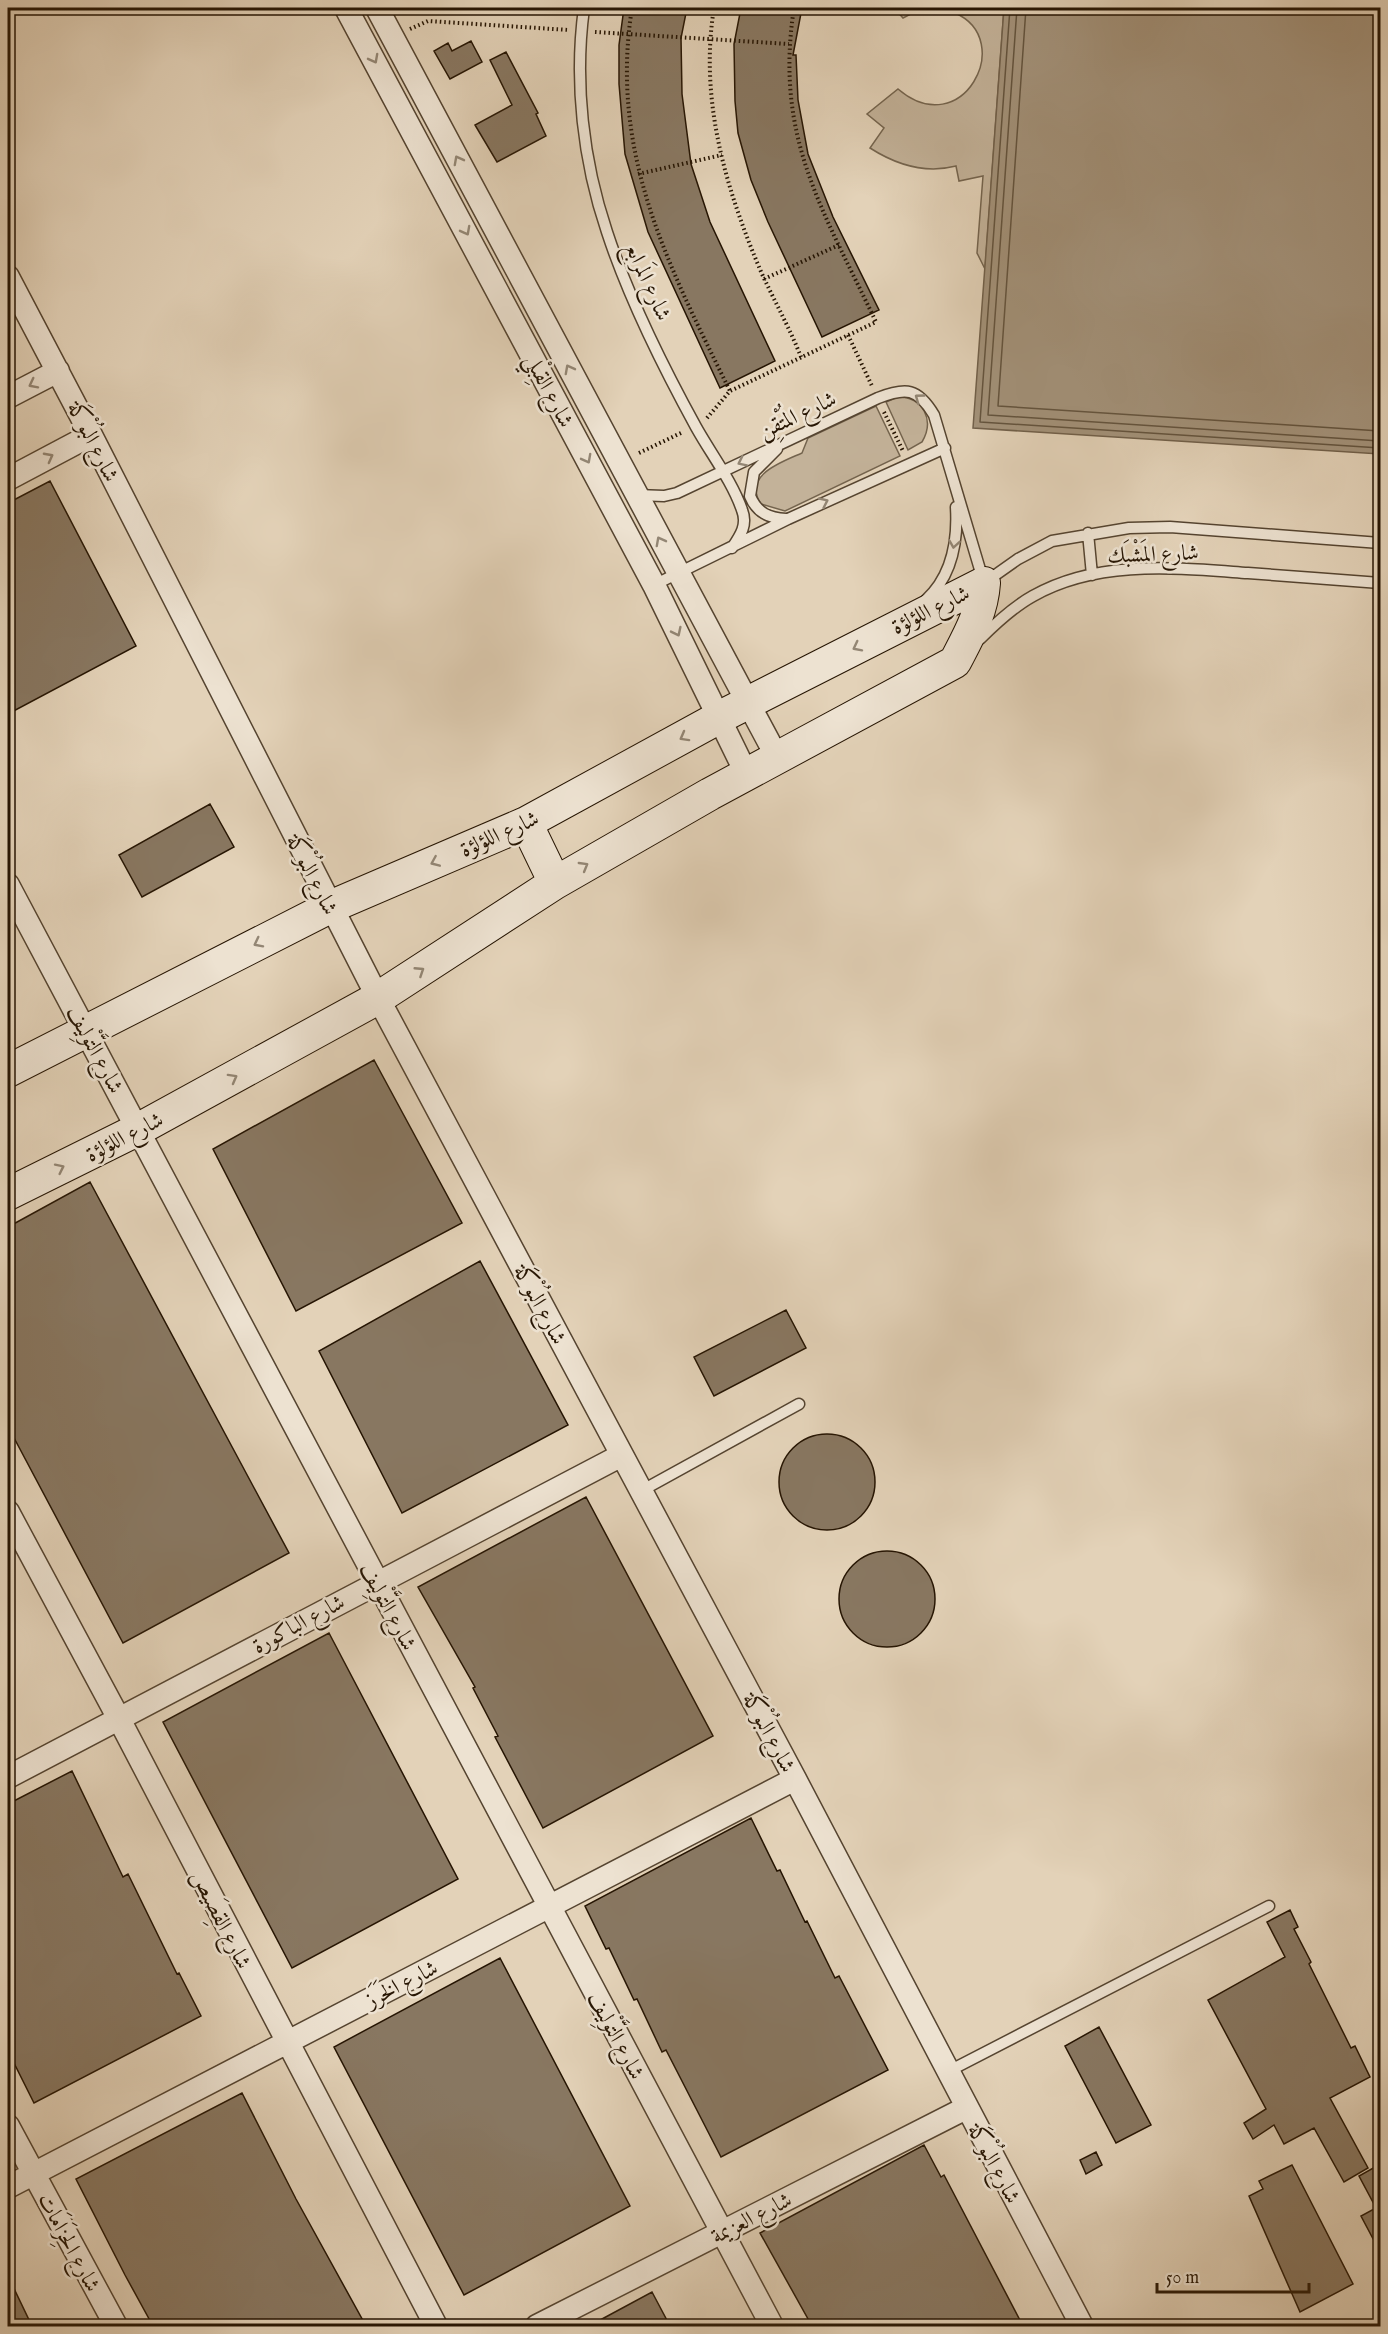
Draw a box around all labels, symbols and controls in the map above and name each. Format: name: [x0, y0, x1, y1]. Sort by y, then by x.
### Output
one-way arrow: [367, 53, 378, 63]
one-way arrow: [454, 155, 465, 166]
one-way arrow: [458, 225, 470, 236]
street label: شارع المَرابع: [614, 237, 680, 327]
street label: شارع القِبْلي: [512, 347, 583, 436]
one-way arrow: [565, 365, 576, 375]
one-way arrow: [28, 377, 39, 388]
street label: شارع المُتْقِن: [752, 380, 843, 449]
street label: شارع البُوْكَة: [57, 393, 130, 488]
one-way arrow: [914, 394, 925, 405]
one-way arrow: [43, 453, 54, 464]
one-way arrow: [580, 453, 591, 463]
one-way arrow: [737, 454, 748, 466]
one-way arrow: [818, 497, 829, 509]
street label: شارع المَشْبَك: [1107, 535, 1199, 574]
one-way arrow: [656, 537, 668, 548]
one-way arrow: [949, 539, 961, 549]
street label: شارع اللؤلؤة: [887, 580, 976, 644]
one-way arrow: [669, 626, 681, 637]
one-way arrow: [852, 639, 863, 651]
one-way arrow: [680, 730, 690, 741]
street label: شارع اللؤلؤة: [456, 805, 545, 867]
street label: شارع البُوْكَة: [276, 826, 349, 921]
one-way arrow: [430, 855, 441, 867]
one-way arrow: [578, 862, 589, 873]
one-way arrow: [253, 936, 264, 948]
one-way arrow: [414, 966, 424, 978]
street label: شارع التَّوْلِيف: [57, 998, 135, 1100]
one-way arrow: [226, 1073, 237, 1085]
street label: شارع اللؤلؤة: [81, 1106, 170, 1172]
one-way arrow: [53, 1164, 64, 1175]
street label: شارع البُوْكَة: [503, 1256, 577, 1351]
street label: شارع التَّوْلِيف: [350, 1555, 428, 1657]
street label: شارع الباكورة: [248, 1589, 352, 1663]
street label: شارع البُوْكَة: [732, 1684, 806, 1779]
street label: شارع القِصَيص: [181, 1864, 260, 1975]
street label: شارع الخَرَز: [358, 1952, 444, 2019]
street label: شارع التَّوْلِيف: [578, 1984, 656, 2086]
street label: شارع البُوْكَة: [957, 2115, 1031, 2210]
street label: شارع الحِزَامَات: [28, 2187, 109, 2299]
street label: شارع العزيمة: [707, 2187, 798, 2254]
scale bar: [1157, 2256, 1308, 2294]
text: 50 m: [1166, 2267, 1199, 2290]

